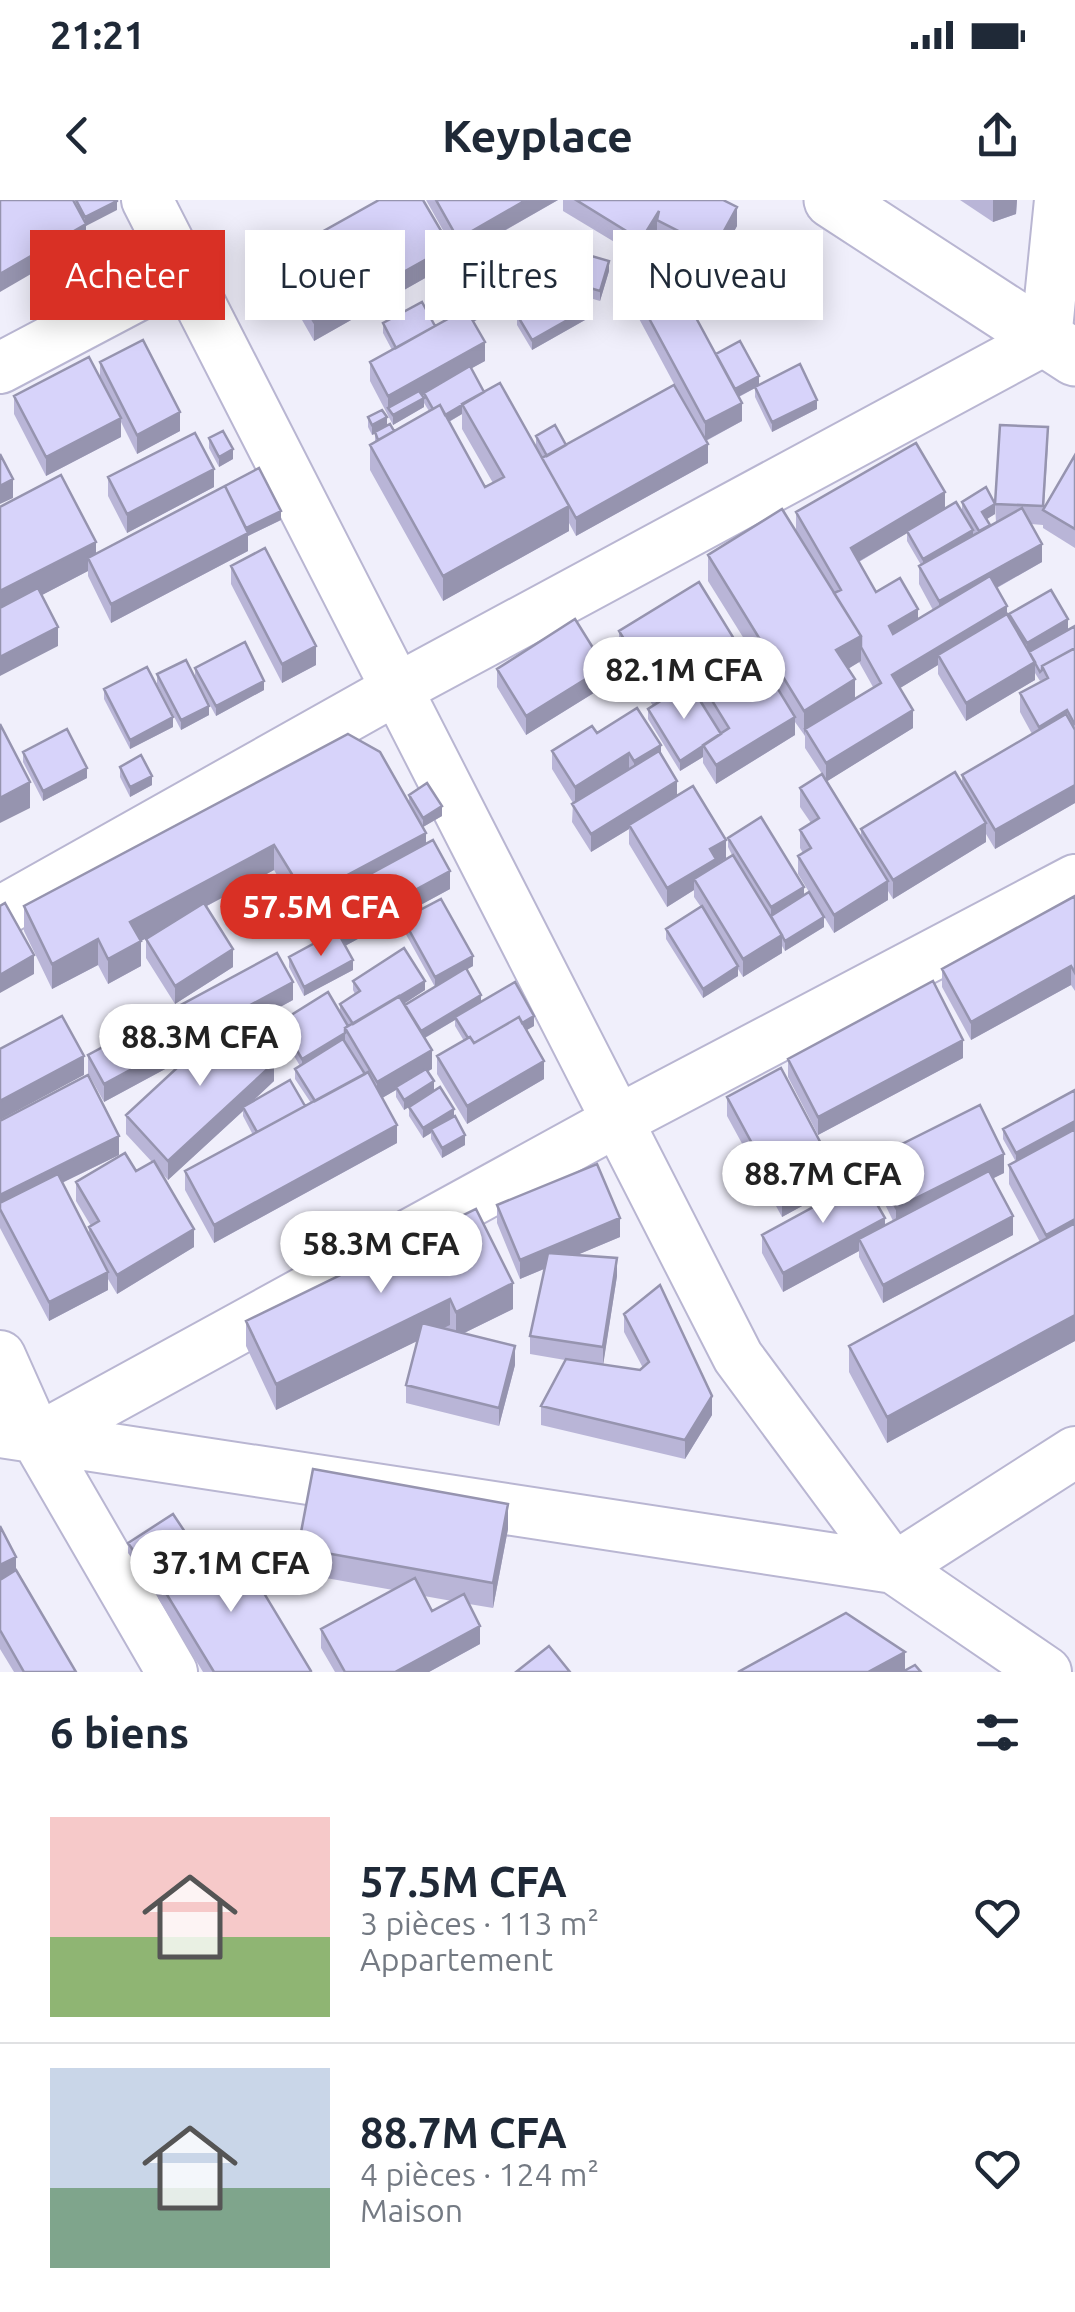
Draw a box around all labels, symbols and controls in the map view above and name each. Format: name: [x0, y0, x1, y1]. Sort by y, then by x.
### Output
text: 21:21: [50, 14, 145, 56]
icon: back: [50, 108, 105, 163]
icon: share: [970, 108, 1025, 163]
text: Keyplace: [442, 110, 633, 161]
chip: Acheter: [30, 230, 225, 320]
chip: Louer: [245, 230, 405, 320]
chip: Filtres: [425, 230, 593, 320]
chip: Nouveau: [613, 230, 823, 320]
pin: 82.1M CFA: [570, 637, 798, 722]
text: 82.1M CFA: [605, 651, 763, 687]
pin: 57.5M CFA: [207, 874, 435, 959]
text: 57.5M CFA: [242, 888, 400, 924]
pin: 88.3M CFA: [86, 1004, 314, 1089]
text: 88.3M CFA: [121, 1018, 279, 1054]
pin: 88.7M CFA: [709, 1141, 937, 1226]
text: 88.7M CFA: [744, 1155, 902, 1191]
pin: 58.3M CFA: [267, 1211, 495, 1296]
text: 58.3M CFA: [302, 1225, 460, 1261]
pin: 37.1M CFA: [117, 1530, 345, 1615]
text: 37.1M CFA: [152, 1544, 310, 1580]
icon: filters: [970, 1705, 1025, 1760]
text: 6 biens: [50, 1709, 189, 1756]
icon: home: [130, 1857, 250, 1977]
text: 57.5M CFA: [360, 1858, 567, 1905]
icon: heart: [970, 1890, 1025, 1945]
text: 3 pièces · 113 m²: [360, 1905, 599, 1941]
text: Appartement: [360, 1941, 553, 1977]
icon: home: [130, 2108, 250, 2228]
text: 88.7M CFA: [360, 2109, 567, 2156]
icon: heart: [970, 2141, 1025, 2196]
text: 4 pièces · 124 m²: [360, 2156, 599, 2192]
text: Maison: [360, 2192, 463, 2228]

